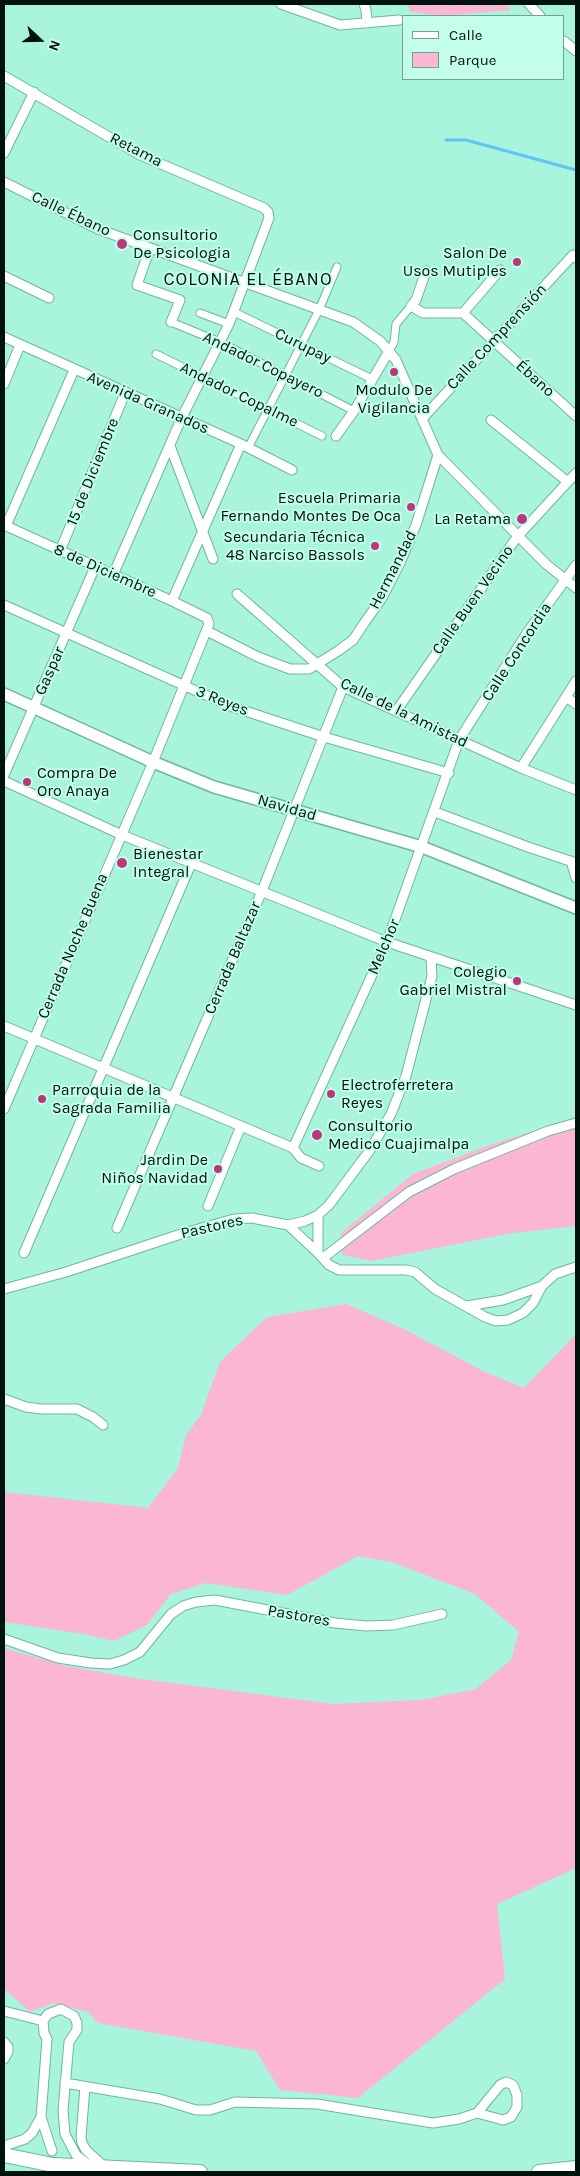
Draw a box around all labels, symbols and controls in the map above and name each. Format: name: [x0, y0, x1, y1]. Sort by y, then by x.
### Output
north arrow: [15, 15, 65, 65]
legend: [402, 15, 565, 80]
text: Calle: [449, 26, 483, 44]
text: N: [45, 38, 64, 53]
text: Parque: [449, 51, 497, 69]
street label: Retama: [106, 129, 166, 171]
street label: Calle Ébano: [28, 187, 114, 241]
place label: Consultorio De Psicologia: [133, 225, 230, 263]
marker: Consultorio De Psicologia: [115, 237, 129, 251]
place label: Salon De Usos Mutiples: [403, 243, 507, 281]
marker: Salon De Usos Mutiples: [511, 256, 523, 268]
district label: COLONIA EL ÉBANO: [161, 269, 335, 291]
street label: Calle Comprensión: [443, 280, 551, 394]
street label: Curupay: [272, 324, 334, 368]
street label: Andador Copayero: [200, 327, 326, 403]
street label: Ébano: [512, 357, 558, 401]
street label: Andador Copalme: [177, 358, 301, 432]
marker: Modulo De Vigilancia: [388, 366, 400, 378]
street label: Avenida Granados: [84, 367, 212, 439]
place label: Modulo De Vigilancia: [355, 380, 433, 418]
street label: 15 de Diciembre: [63, 415, 123, 529]
place label: Escuela Primaria Fernando Montes De Oca: [221, 488, 401, 526]
marker: Escuela Primaria Fernando Montes De Oca: [405, 501, 417, 513]
place label: La Retama: [434, 509, 511, 529]
marker: La Retama: [515, 512, 529, 526]
place label: Secundaria Técnica 48 Narciso Bassols: [223, 527, 365, 565]
street label: Hermandad: [365, 527, 421, 613]
street label: 8 de Diciembre: [51, 540, 159, 602]
marker: Secundaria Técnica 48 Narciso Bassols: [369, 540, 381, 552]
street label: Calle Buen Vecino: [428, 542, 518, 658]
street label: Calle Concordia: [478, 599, 556, 705]
street label: Gaspar: [31, 644, 69, 698]
street label: Calle de la Amistad: [337, 674, 471, 752]
street label: 3 Reyes: [193, 682, 251, 720]
place label: Compra De Oro Anaya: [37, 763, 117, 801]
marker: Compra De Oro Anaya: [21, 776, 33, 788]
street label: Navidad: [255, 790, 319, 826]
place label: Bienestar Integral: [133, 844, 203, 882]
marker: Bienestar Integral: [115, 856, 129, 870]
street label: Cerrada Noche Buena: [34, 870, 112, 1022]
street label: Cerrada Baltazar: [201, 899, 265, 1017]
street label: Melchor: [364, 916, 404, 978]
place label: Colegio Gabriel Mistral: [400, 962, 507, 1000]
marker: Colegio Gabriel Mistral: [511, 975, 523, 987]
place label: Electroferretera Reyes: [341, 1075, 454, 1113]
place label: Parroquia de la Sagrada Familia: [52, 1080, 171, 1118]
marker: Electroferretera Reyes: [325, 1088, 337, 1100]
marker: Parroquia de la Sagrada Familia: [36, 1093, 48, 1105]
place label: Consultorio Medico Cuajimalpa: [328, 1116, 469, 1154]
marker: Consultorio Medico Cuajimalpa: [310, 1128, 324, 1142]
place label: Jardin De Niños Navidad: [101, 1150, 208, 1188]
marker: Jardin De Niños Navidad: [212, 1163, 224, 1175]
street label: Pastores: [179, 1211, 245, 1243]
street label: Pastores: [266, 1601, 332, 1631]

